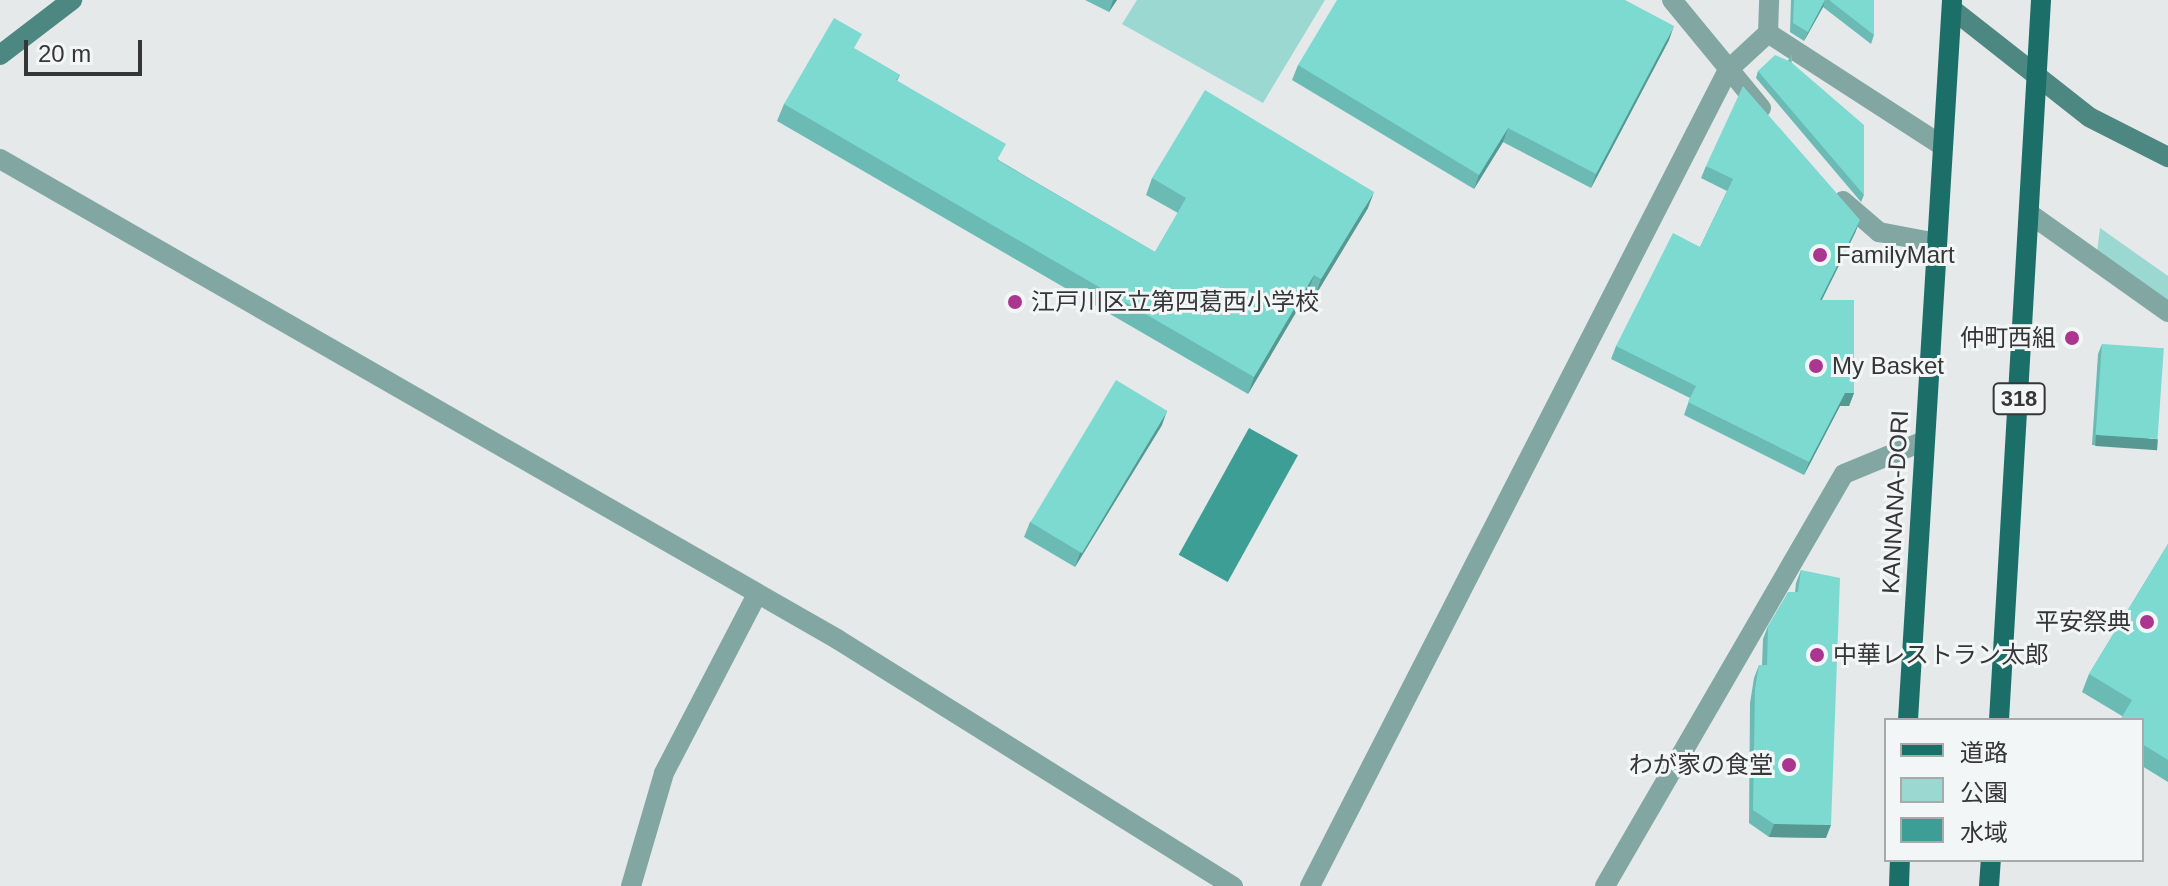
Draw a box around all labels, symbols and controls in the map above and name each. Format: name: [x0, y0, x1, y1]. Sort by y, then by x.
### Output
scale bar: [28, 24, 146, 74]
text: 20 m: [38, 40, 91, 67]
place label: FamilyMart: [1836, 241, 1955, 269]
marker: FamilyMart: [1811, 246, 1829, 264]
place label: 江戸川区立第四葛西小学校: [1031, 288, 1319, 316]
marker: 江戸川区立第四葛西小学校: [1006, 293, 1024, 311]
place label: 仲町西組: [1960, 324, 2056, 352]
marker: 仲町西組: [2063, 329, 2081, 347]
place label: My Basket: [1832, 352, 1944, 380]
marker: My Basket: [1807, 357, 1825, 375]
road number: 318: [1991, 381, 2047, 417]
street label: KANNANA-DORI: [1876, 409, 1914, 595]
place label: 平安祭典: [2035, 608, 2131, 636]
marker: 平安祭典: [2138, 613, 2156, 631]
place label: 中華レストラン太郎: [1833, 641, 2049, 669]
marker: 中華レストラン太郎: [1808, 646, 1826, 664]
legend: [1884, 718, 2144, 862]
text: 道路: [1960, 739, 2008, 766]
place label: わが家の食堂: [1629, 751, 1773, 779]
marker: わが家の食堂: [1780, 756, 1798, 774]
text: 公園: [1960, 779, 2008, 806]
text: 水域: [1960, 819, 2008, 846]

